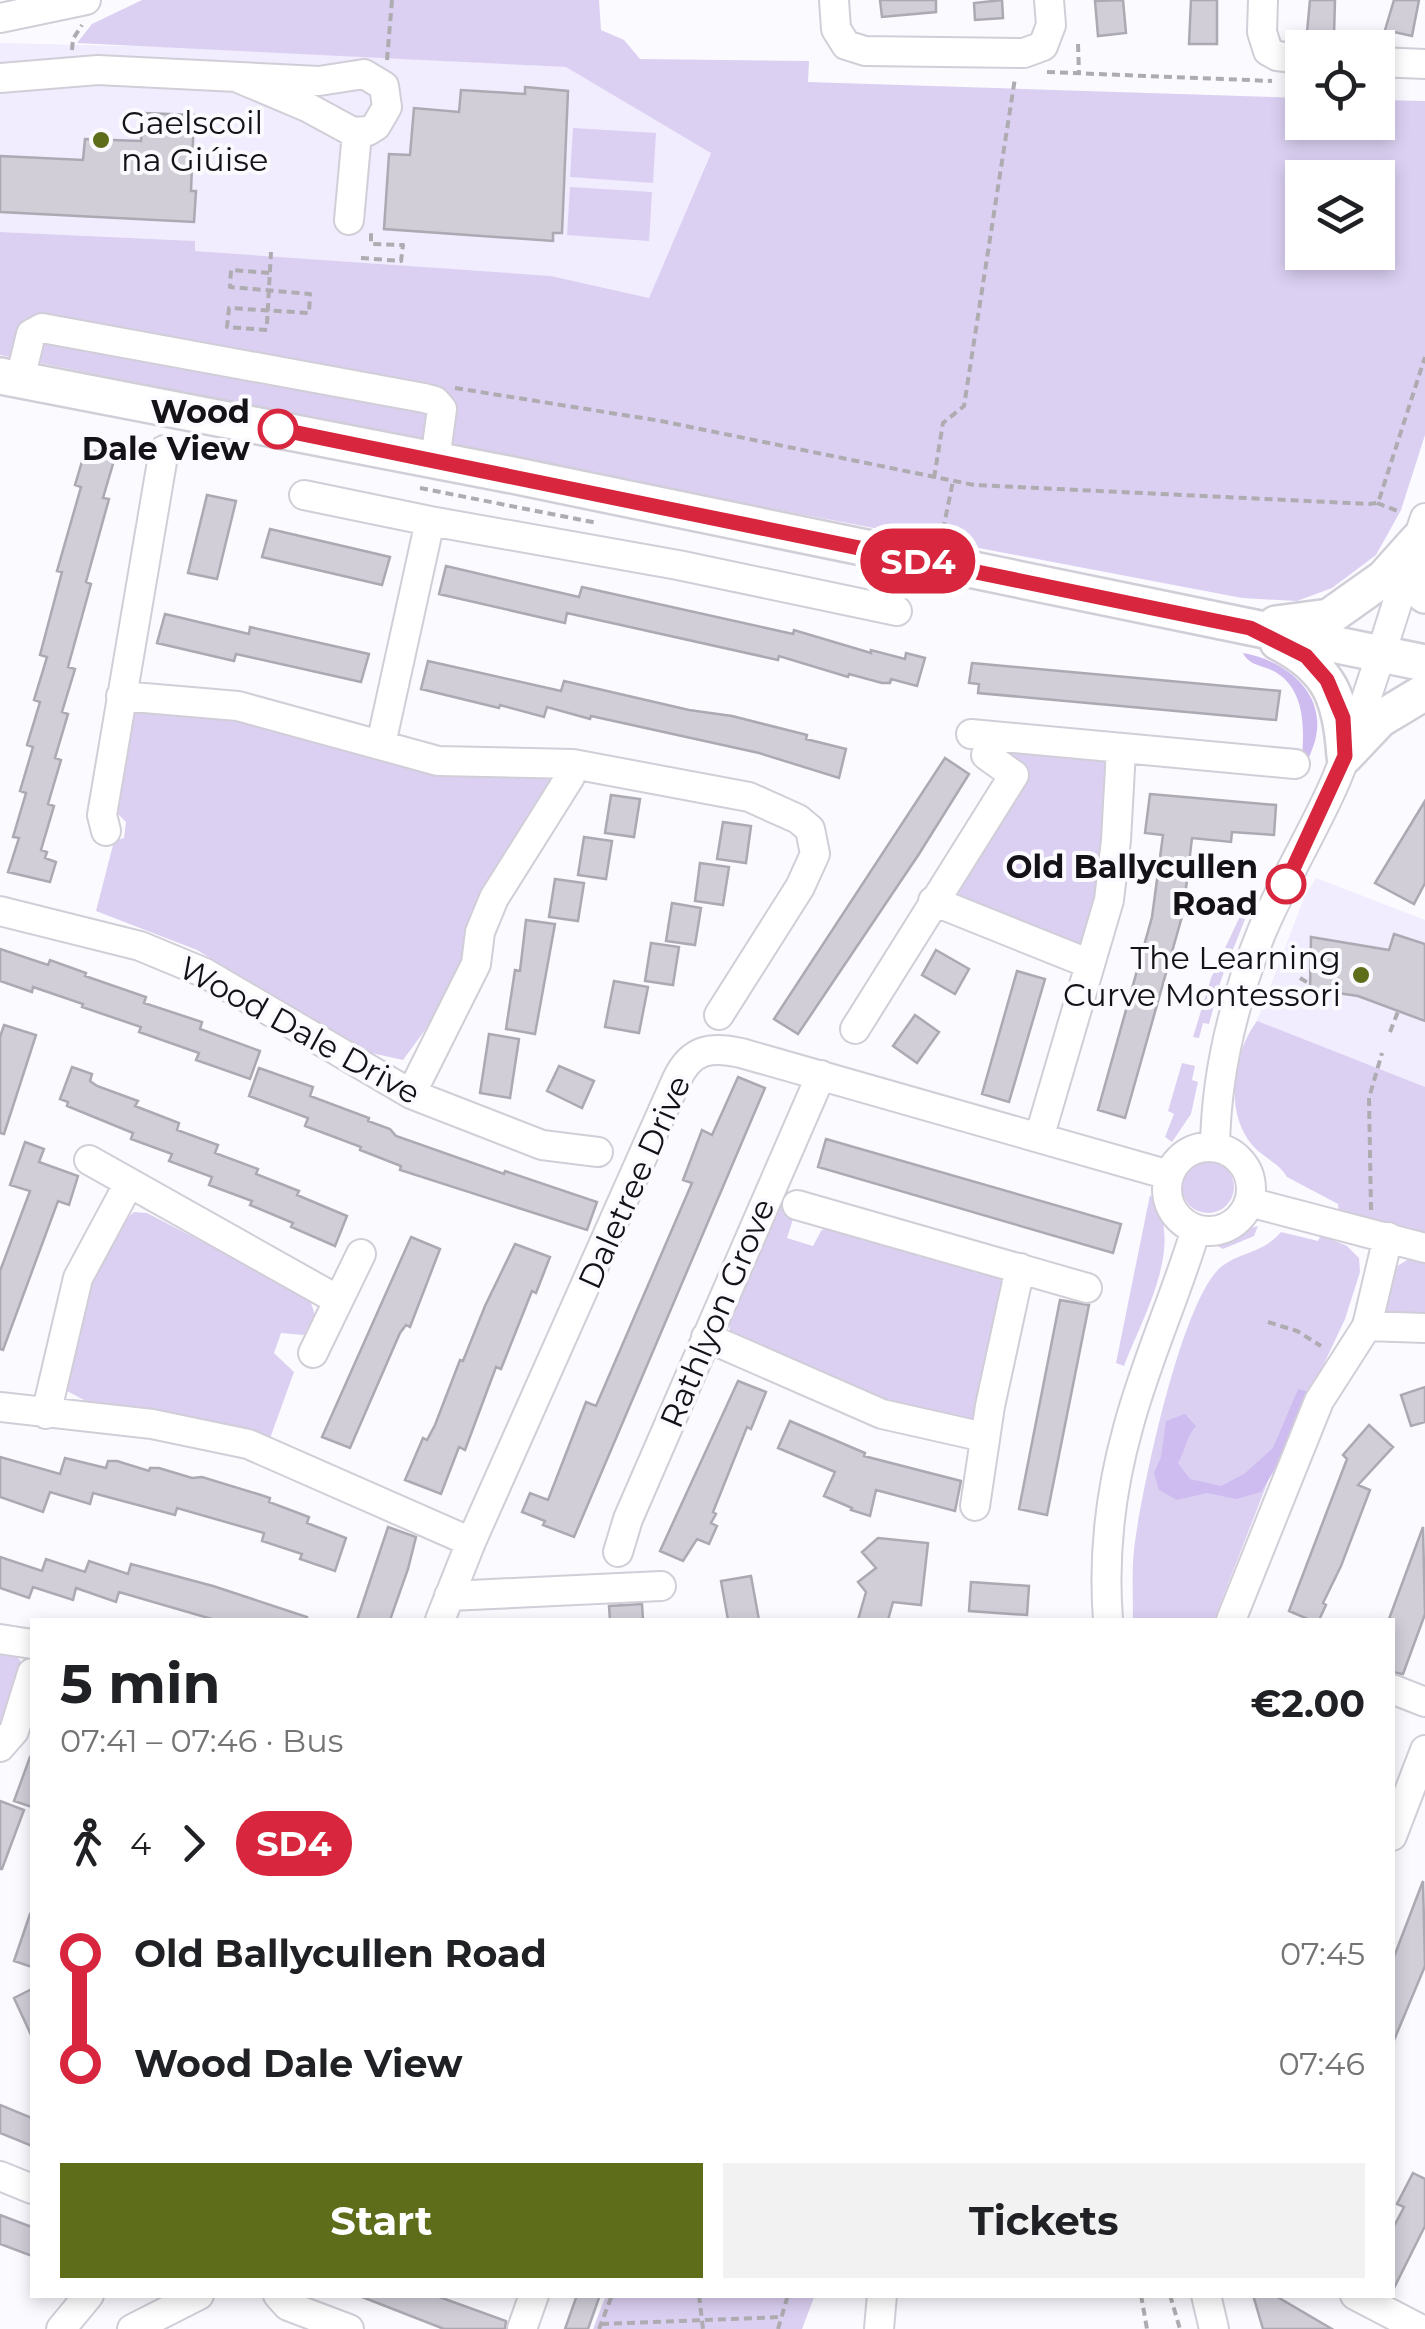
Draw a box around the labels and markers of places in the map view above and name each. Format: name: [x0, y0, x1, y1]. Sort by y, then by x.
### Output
place label: Gaelscoil na Giúise: [121, 103, 268, 179]
marker: Gaelscoil na Giúise: [90, 129, 112, 151]
place label: Wood Dale View: [82, 392, 250, 468]
marker: Wood Dale View: [259, 410, 297, 448]
place label: Old Ballycullen Road: [1006, 847, 1258, 923]
marker: Old Ballycullen Road: [1267, 865, 1305, 903]
place label: The Learning Curve Montessori: [1063, 938, 1341, 1014]
marker: The Learning Curve Montessori: [1350, 964, 1372, 986]

